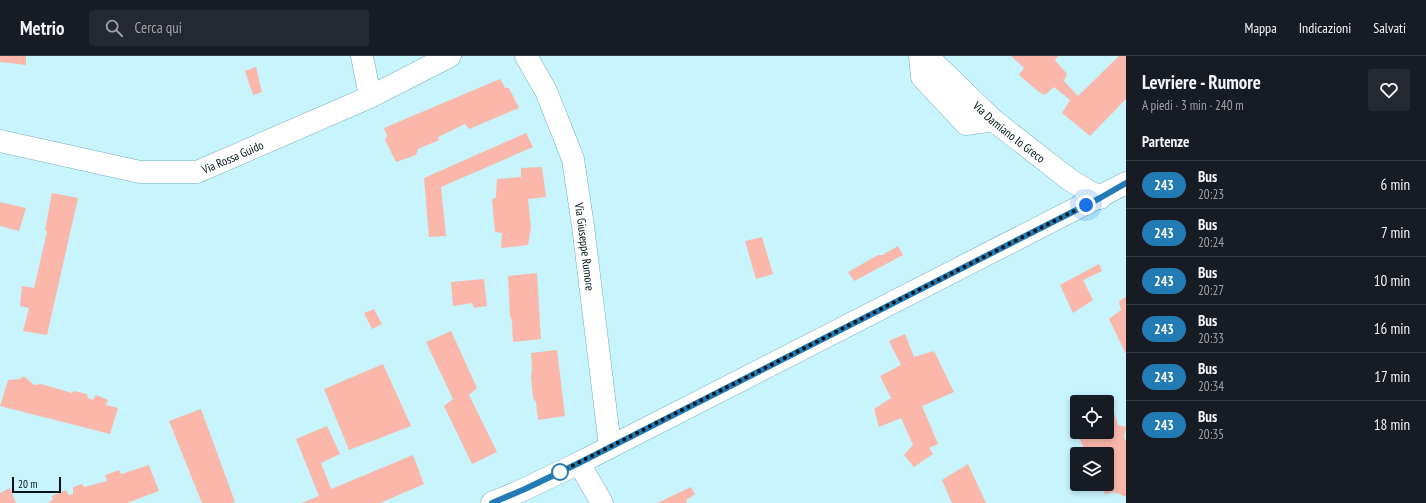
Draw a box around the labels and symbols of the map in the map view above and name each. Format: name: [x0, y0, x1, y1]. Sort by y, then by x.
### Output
street label: Via Damiano lo Greco: [970, 97, 1048, 166]
street label: Via Rossa Guido: [198, 137, 266, 177]
your location: [1076, 195, 1096, 215]
street label: Via Giuseppe Rumore: [572, 201, 598, 292]
unlabelled marker: [551, 463, 569, 481]
scale bar: [12, 475, 61, 494]

